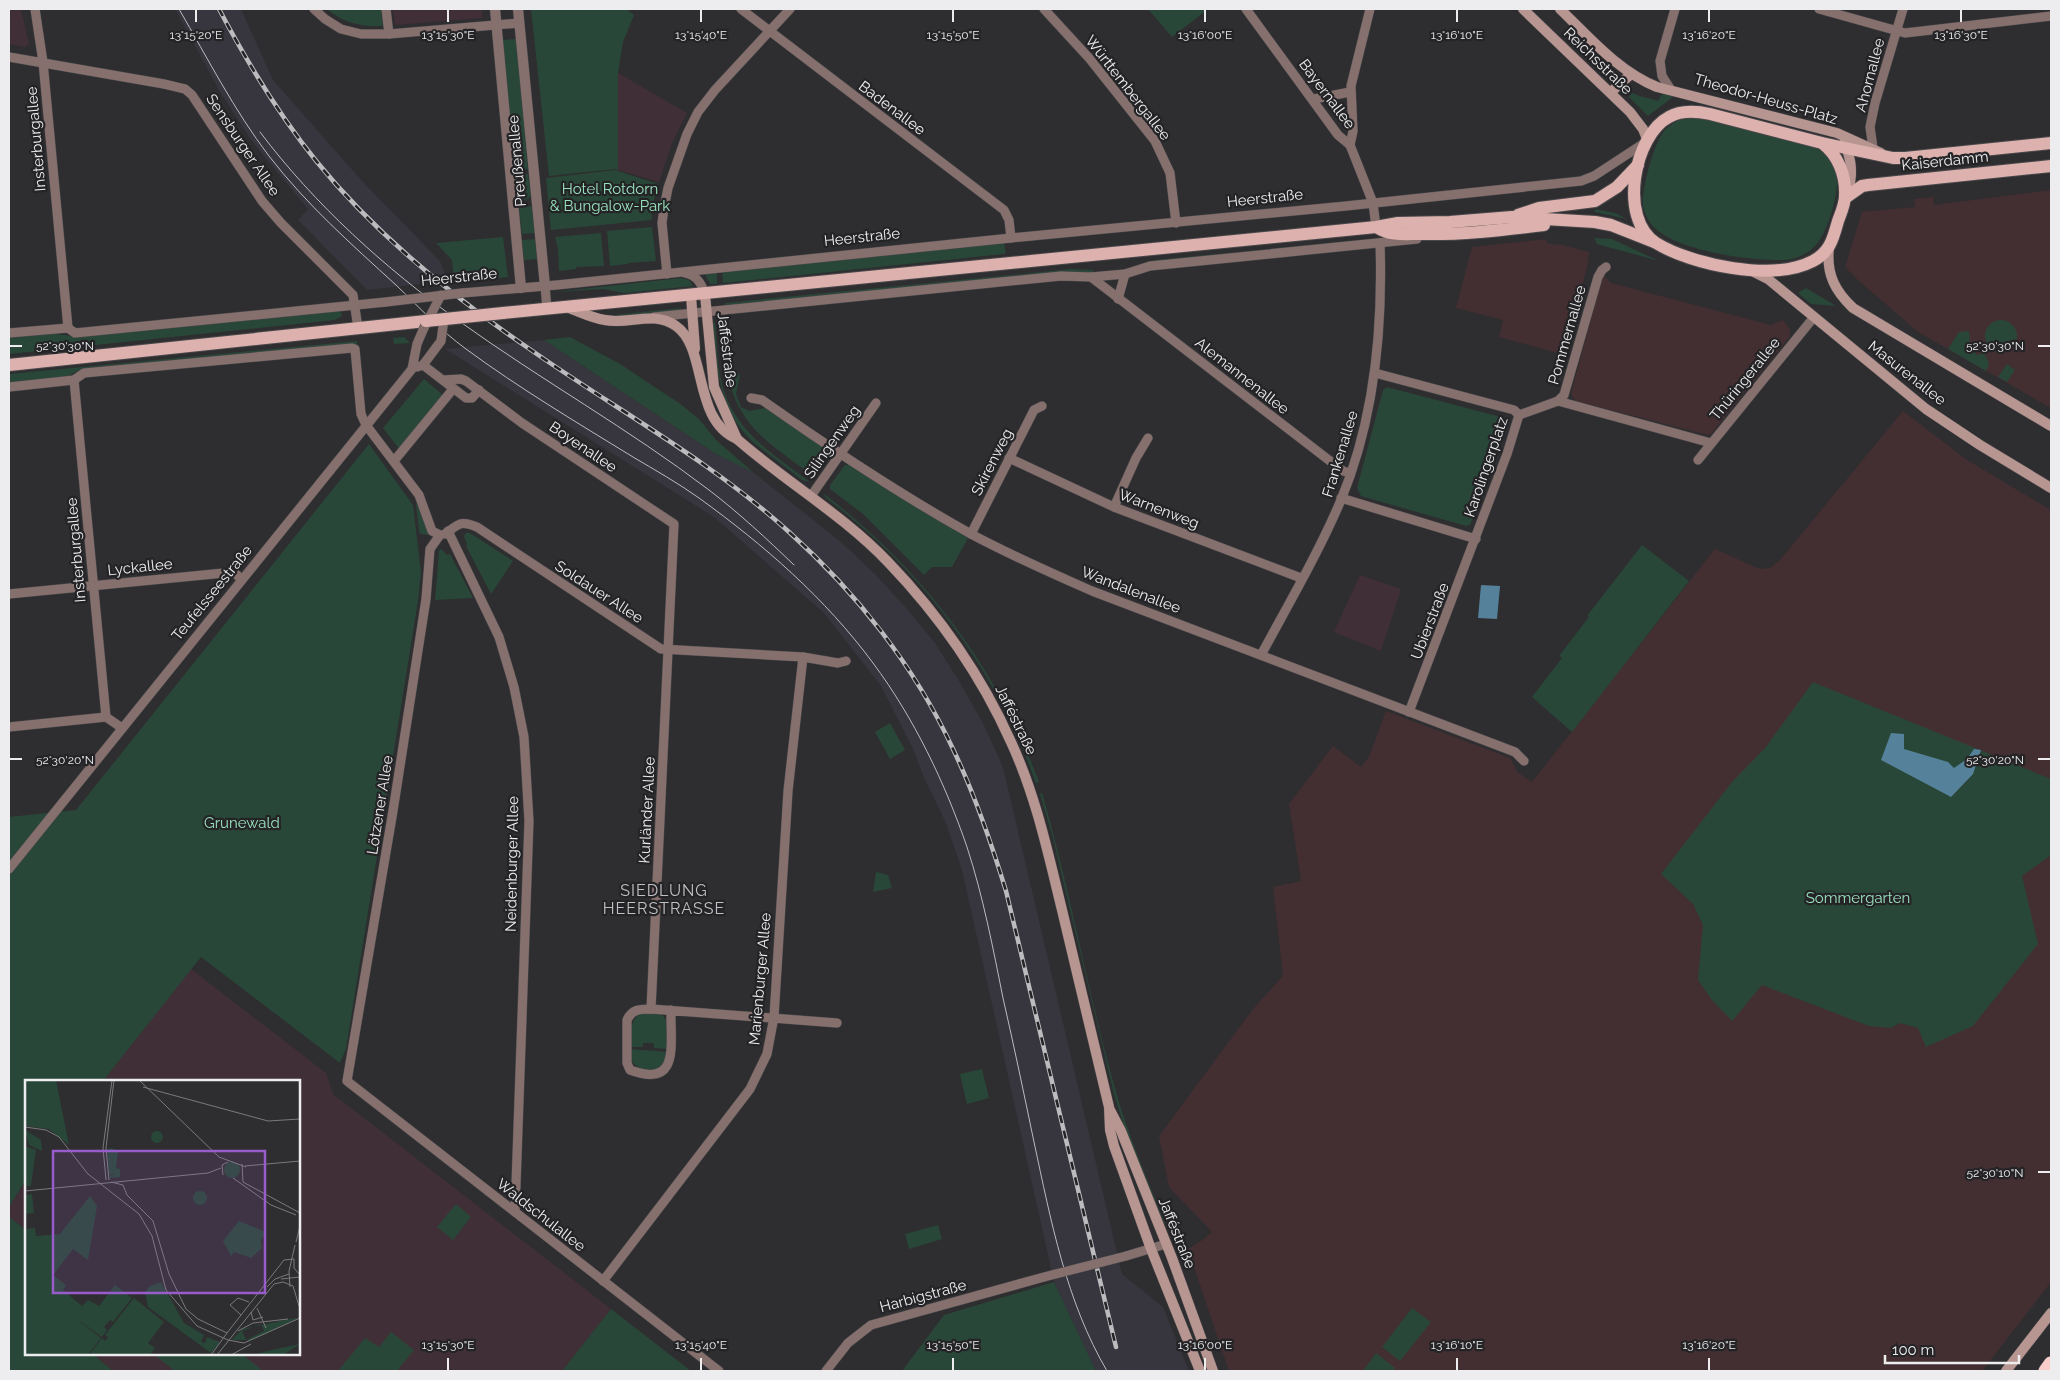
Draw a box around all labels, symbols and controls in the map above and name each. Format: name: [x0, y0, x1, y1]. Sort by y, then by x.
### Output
street label: Reichsstraße: [1560, 24, 1636, 98]
text: 13°15'20"E: [170, 28, 222, 42]
text: 13°15'30"E: [422, 28, 474, 42]
text: 13°15'40"E: [675, 28, 727, 42]
text: 13°15'50"E: [927, 28, 979, 42]
text: 13°16'00"E: [1178, 28, 1232, 42]
text: 13°16'10"E: [1431, 28, 1483, 42]
text: 13°16'20"E: [1682, 28, 1736, 42]
text: 13°16'30"E: [1934, 28, 1988, 42]
street label: Württembergallee: [1081, 32, 1175, 144]
street label: Ahornallee: [1852, 36, 1889, 114]
street label: Bayernallee: [1295, 56, 1359, 133]
street label: Theodor-Heuss-Platz: [1692, 70, 1840, 128]
street label: Badenallee: [855, 77, 929, 139]
street label: Insterburgallee: [22, 86, 50, 192]
street label: Sensburger Allee: [202, 90, 284, 200]
street label: Preußenallee: [504, 114, 530, 208]
street label: Kaiserdamm: [1901, 147, 1989, 175]
park label: Hotel Rotdorn & Bungalow-Park: [550, 180, 670, 215]
street label: Heerstraße: [1226, 185, 1304, 211]
street label: Heerstraße: [823, 224, 901, 250]
street label: Heerstraße: [420, 264, 498, 290]
street label: Pommernallee: [1544, 283, 1590, 387]
street label: Jafféstraße: [713, 312, 741, 389]
street label: Alemannenallee: [1192, 334, 1293, 418]
street label: Thüringerallee: [1706, 334, 1784, 424]
street label: Masurenallee: [1864, 337, 1950, 409]
text: 52°30'30"N: [36, 339, 94, 353]
text: 52°30'30"N: [1966, 339, 2024, 353]
street label: Silingenweg: [800, 402, 864, 482]
street label: Frankenallee: [1318, 408, 1362, 499]
street label: Karolingerplatz: [1460, 414, 1512, 520]
street label: Boyenallee: [546, 418, 621, 476]
street label: Skirenweg: [967, 426, 1017, 498]
street label: Warnenweg: [1116, 485, 1202, 533]
street label: Insterburgallee: [62, 497, 90, 603]
street label: Teufelsseestraße: [168, 541, 256, 644]
street label: Lyckallee: [106, 555, 174, 579]
street label: Soldauer Allee: [552, 557, 647, 627]
street label: Wandalenallee: [1079, 563, 1183, 617]
street label: Ubierstraße: [1407, 580, 1453, 662]
street label: Jafféstraße: [991, 682, 1041, 758]
text: 52°30'20"N: [36, 753, 94, 767]
text: 52°30'20"N: [1966, 753, 2024, 767]
street label: Lötzener Allee: [363, 754, 397, 856]
street label: Kurländer Allee: [635, 756, 659, 864]
street label: Neidenburger Allee: [502, 796, 522, 932]
park label: Grunewald: [204, 814, 280, 832]
district label: SIEDLUNG HEERSTRASSE: [603, 881, 725, 918]
park label: Sommergarten: [1806, 889, 1910, 907]
street label: Marienburger Allee: [745, 912, 775, 1046]
inset map: [25, 1080, 300, 1355]
text: 52°30'10"N: [1967, 1166, 2023, 1180]
street label: Waldschulallee: [493, 1175, 589, 1255]
street label: Jafféstraße: [1155, 1195, 1200, 1271]
street label: Harbigstraße: [878, 1276, 968, 1316]
scale bar: [1885, 1332, 2019, 1364]
text: 13°15'30"E: [422, 1338, 474, 1352]
text: 13°15'40"E: [675, 1338, 727, 1352]
text: 13°15'50"E: [927, 1338, 979, 1352]
text: 13°16'00"E: [1178, 1338, 1232, 1352]
text: 13°16'10"E: [1431, 1338, 1483, 1352]
text: 13°16'20"E: [1682, 1338, 1736, 1352]
text: 100 m: [1892, 1341, 1934, 1359]

